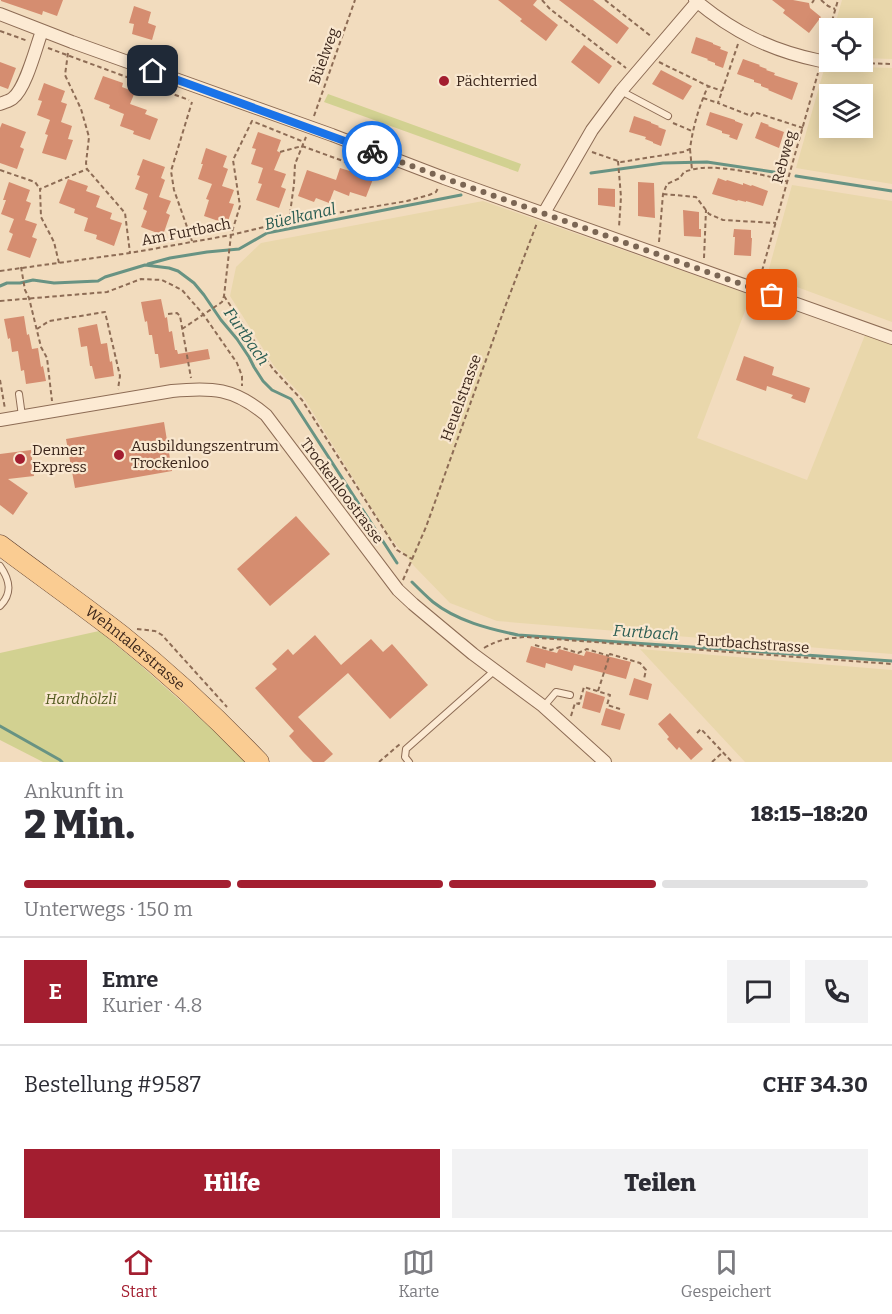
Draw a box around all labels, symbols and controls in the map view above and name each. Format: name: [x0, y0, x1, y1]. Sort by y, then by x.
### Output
map controls: [819, 18, 873, 138]
button: locate: [819, 18, 873, 72]
street label: Büelweg: [305, 25, 343, 87]
pin: [127, 45, 178, 96]
icon: home: [136, 54, 169, 87]
place label: Pächterried: [456, 72, 538, 90]
marker: Pächterried: [437, 74, 451, 88]
button: layers: [819, 84, 873, 138]
courier: [342, 121, 402, 181]
street label: Rebweg: [768, 128, 800, 186]
icon: bike: [356, 135, 389, 168]
water label: Büelkanal: [263, 199, 338, 234]
street label: Am Furtbach: [140, 214, 233, 249]
pin: [746, 269, 797, 320]
icon: bag: [755, 278, 788, 311]
water label: Furtbach: [220, 304, 273, 369]
street label: Heuelstrasse: [437, 352, 485, 444]
street label: Trockenloostrasse: [296, 435, 388, 547]
place label: Ausbildungszentrum Trockenloo: [131, 437, 279, 472]
place label: Denner Express: [32, 441, 87, 476]
marker: Ausbildungszentrum Trockenloo: [112, 448, 126, 462]
marker: Denner Express: [13, 452, 27, 466]
street label: Wehntalerstrasse: [82, 602, 189, 694]
water label: Furtbach: [612, 621, 679, 644]
street label: Furtbachstrasse: [696, 631, 810, 657]
park label: Hardhölzli: [45, 690, 117, 708]
text: Ankunft in: [24, 779, 124, 803]
text: 18:15–18:20: [751, 800, 868, 827]
text: 2 Min.: [24, 802, 135, 848]
text: Unterwegs · 150 m: [24, 897, 193, 921]
button: chat: [727, 960, 790, 1023]
button: phone: [805, 960, 868, 1023]
text: Emre: [102, 966, 158, 993]
text: E: [49, 978, 62, 1005]
text: Kurier · 4.8: [102, 993, 202, 1017]
text: Bestellung #9587: [24, 1071, 201, 1098]
text: CHF 34.30: [763, 1071, 868, 1098]
button: Hilfe: [24, 1149, 440, 1218]
button: Teilen: [452, 1149, 868, 1218]
tab: Start: [121, 1246, 157, 1301]
tab: Karte: [399, 1246, 439, 1301]
tab: Gespeichert: [681, 1246, 771, 1301]

